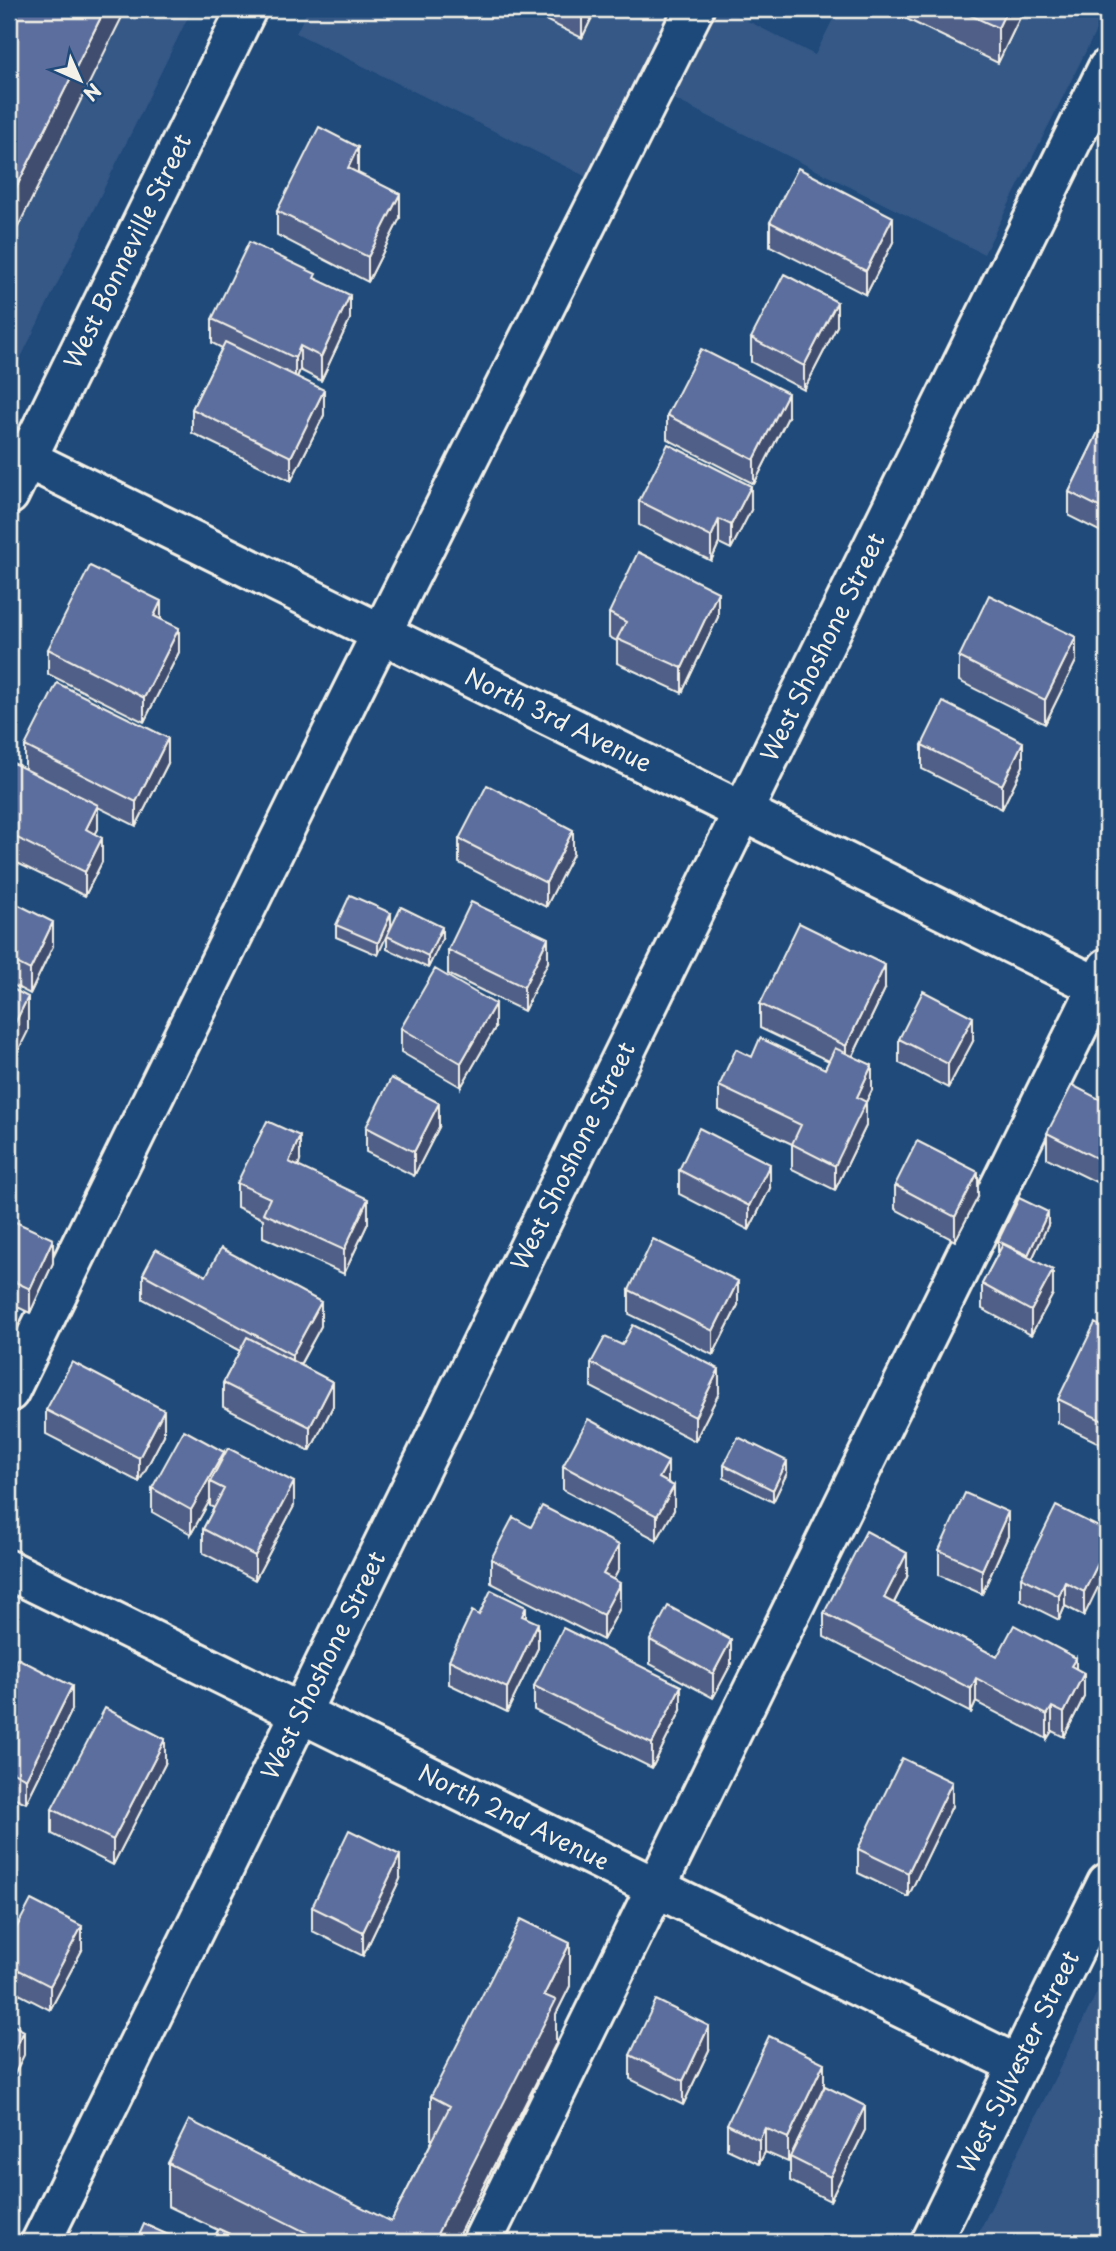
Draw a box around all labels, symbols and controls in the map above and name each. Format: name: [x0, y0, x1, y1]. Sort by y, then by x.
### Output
north arrow: [46, 46, 116, 116]
text: N: [78, 78, 108, 108]
street label: West Bonneville Street: [54, 127, 199, 374]
street label: West Shoshone Street: [750, 526, 893, 767]
street label: North 3rd Avenue: [459, 657, 659, 780]
street label: West Shoshone Street: [500, 1035, 643, 1276]
street label: West Shoshone Street: [251, 1544, 393, 1785]
street label: North 2nd Avenue: [413, 1754, 616, 1878]
street label: West Sylvester Street: [947, 1944, 1087, 2179]

